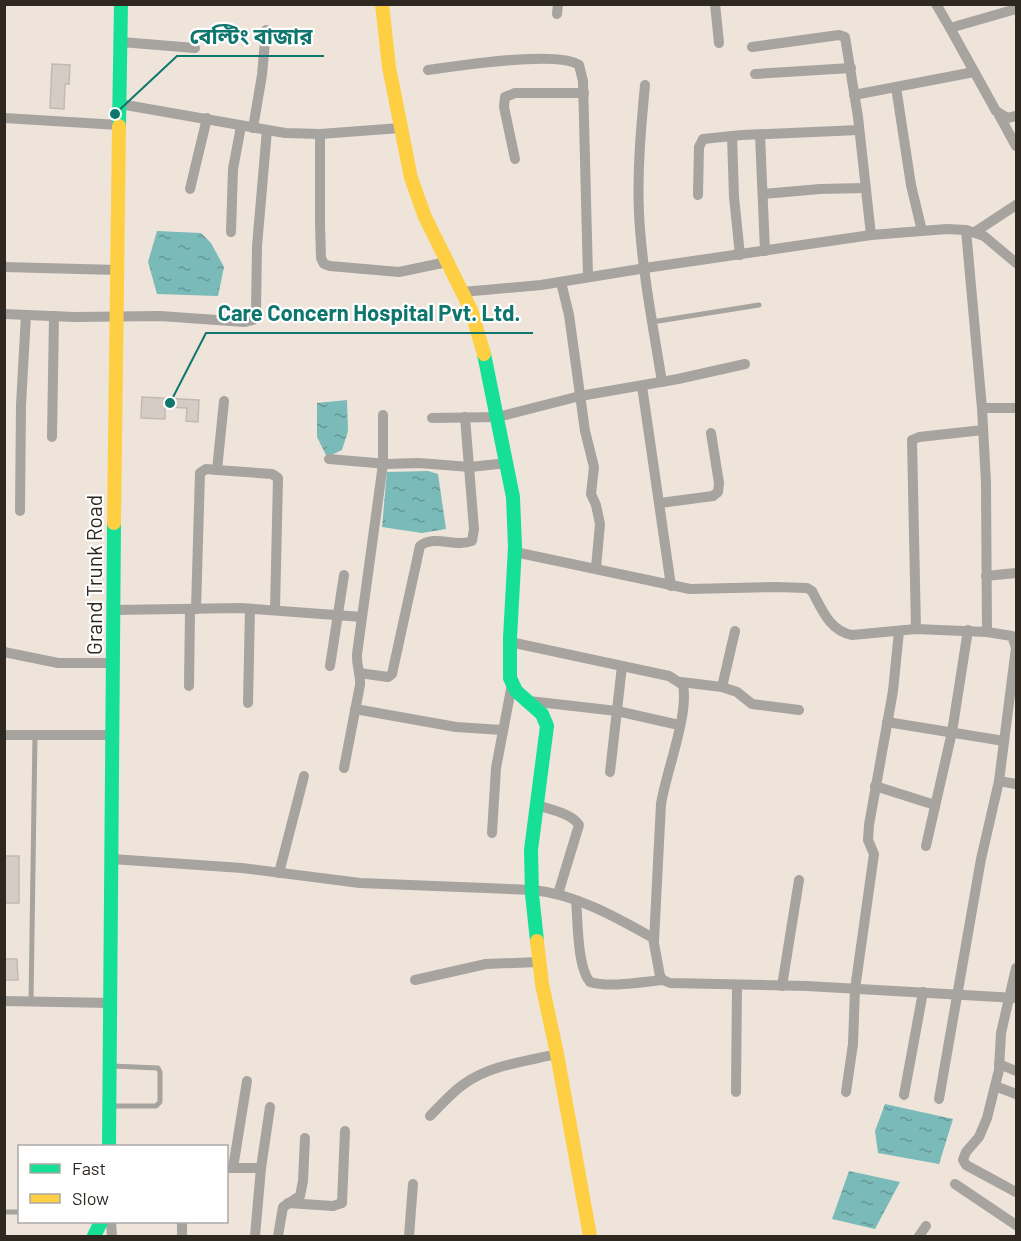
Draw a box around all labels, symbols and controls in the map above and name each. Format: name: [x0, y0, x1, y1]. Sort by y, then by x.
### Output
callout: বেল্টিং বাজার: [177, 16, 324, 56]
text: বেল্টিং বাজার: [190, 22, 313, 48]
callout: Care Concern Hospital Pvt. Ltd.: [206, 293, 533, 333]
text: Care Concern Hospital Pvt. Ltd.: [218, 299, 520, 325]
street label: Grand Trunk Road: [81, 495, 106, 655]
legend: [18, 1145, 228, 1223]
text: Fast: [72, 1157, 106, 1179]
text: Slow: [72, 1187, 109, 1209]

